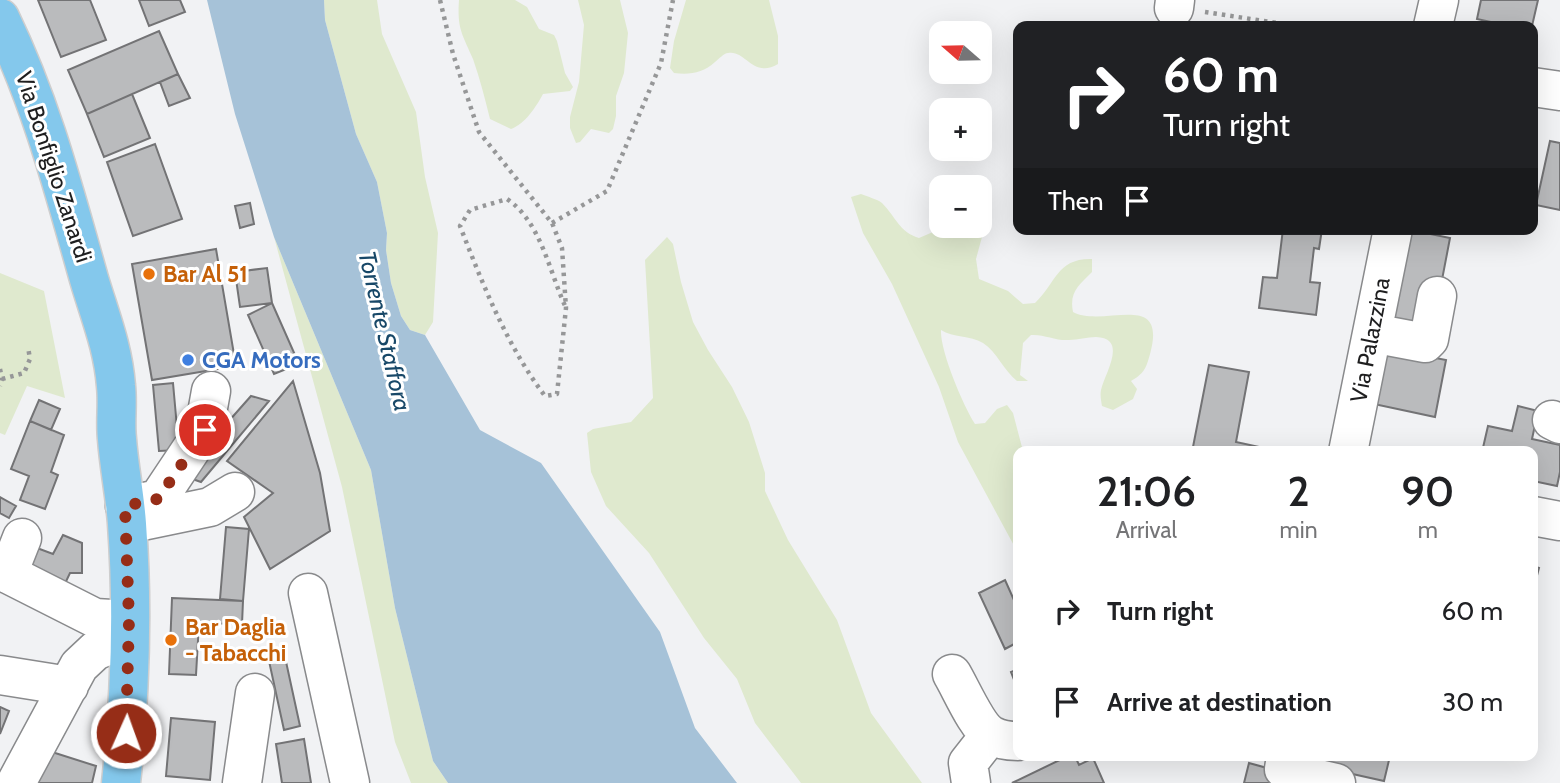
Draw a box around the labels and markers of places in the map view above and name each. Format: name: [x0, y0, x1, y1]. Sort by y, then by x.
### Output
place label: Bar Al 51: [163, 260, 248, 288]
marker: Bar Al 51: [141, 266, 157, 282]
place label: CGA Motors: [202, 346, 321, 374]
marker: CGA Motors: [180, 352, 196, 368]
pin: [175, 400, 235, 460]
place label: Bar Daglia - Tabacchi: [185, 613, 287, 667]
marker: Bar Daglia - Tabacchi: [163, 632, 179, 648]

